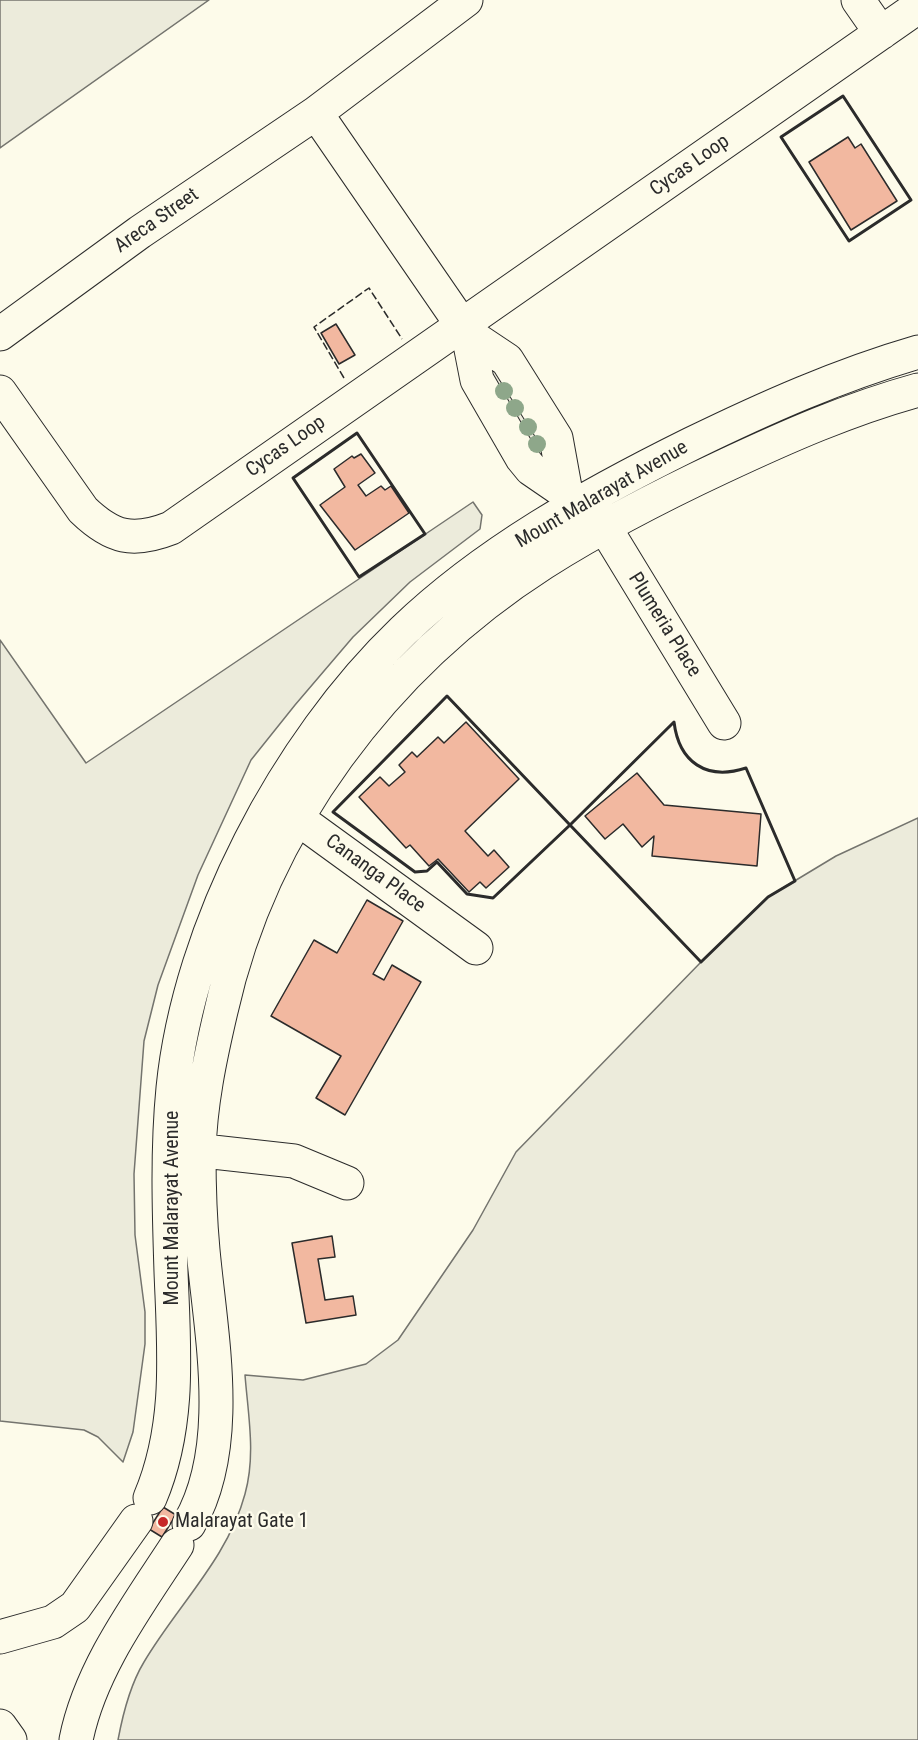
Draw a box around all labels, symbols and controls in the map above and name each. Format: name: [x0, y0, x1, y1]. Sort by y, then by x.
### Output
street label: Cycas Loop: [646, 130, 734, 202]
street label: Areca Street: [110, 183, 204, 259]
street label: Cycas Loop: [242, 411, 330, 483]
street label: Mount Malarayat Avenue: [512, 436, 692, 554]
street label: Plumeria Place: [622, 568, 706, 682]
street label: Cananga Place: [320, 830, 430, 918]
street label: Mount Malarayat Avenue: [161, 1111, 185, 1305]
place label: Malarayat Gate 1: [175, 1510, 308, 1534]
marker: Malarayat Gate 1: [156, 1515, 170, 1529]

